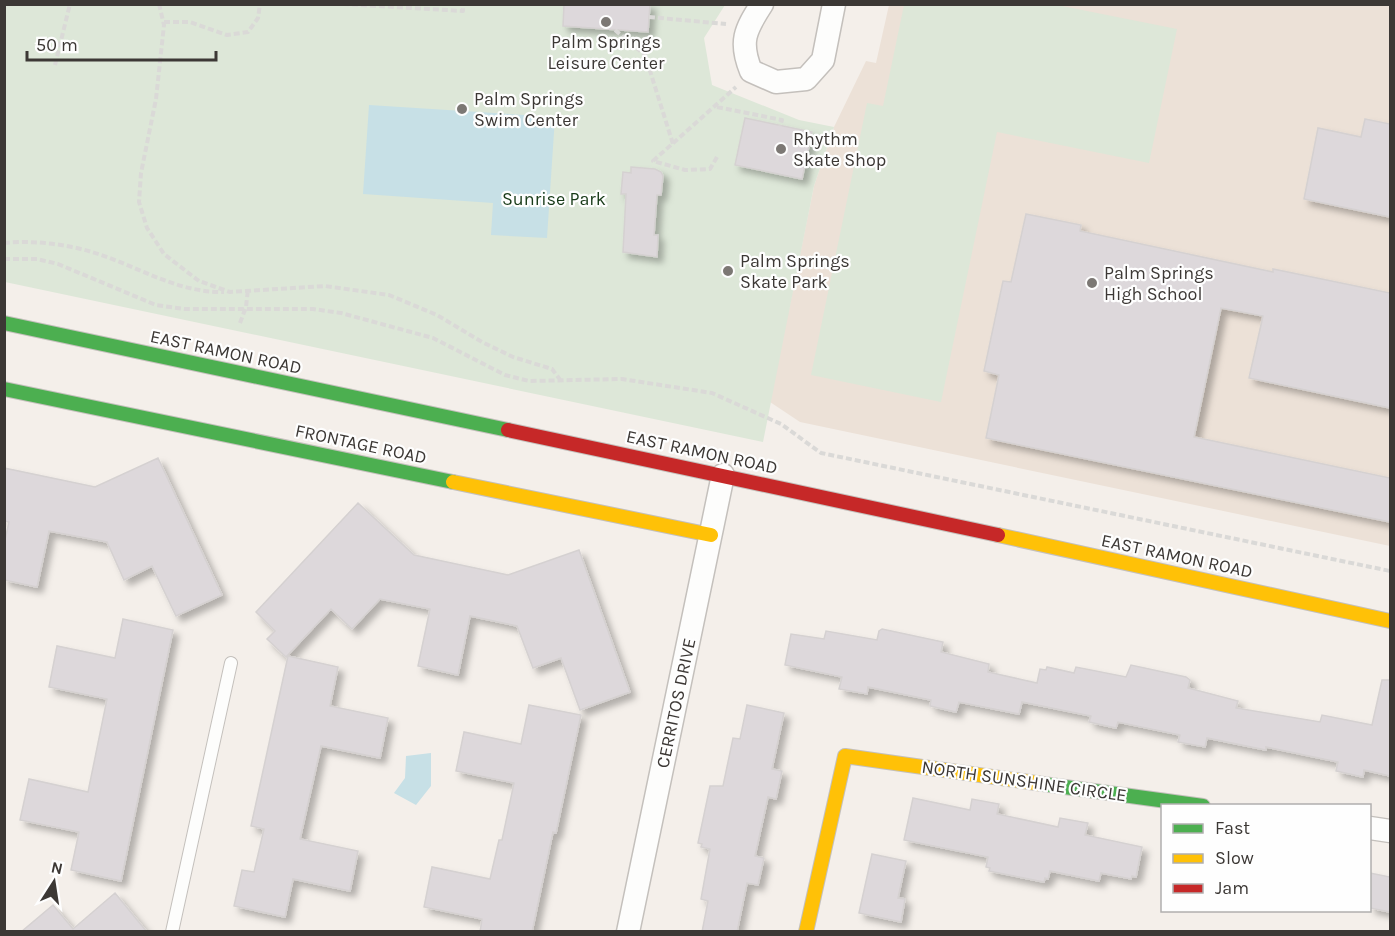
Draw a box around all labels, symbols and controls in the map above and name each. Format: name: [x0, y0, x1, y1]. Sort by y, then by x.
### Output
marker: Palm Springs Leisure Center: [599, 15, 613, 29]
scale bar: [27, 24, 216, 62]
place label: Palm Springs Leisure Center: [547, 31, 665, 74]
text: 50 m: [36, 34, 78, 56]
place label: Palm Springs Swim Center: [474, 88, 584, 131]
marker: Palm Springs Swim Center: [455, 102, 469, 116]
place label: Rhythm Skate Shop: [793, 128, 886, 171]
marker: Rhythm Skate Shop: [774, 142, 788, 156]
park label: Sunrise Park: [502, 188, 606, 210]
place label: Palm Springs Skate Park: [740, 250, 850, 293]
place label: Palm Springs High School: [1104, 262, 1214, 305]
marker: Palm Springs Skate Park: [721, 264, 735, 278]
marker: Palm Springs High School: [1085, 276, 1099, 290]
street label: EAST RAMON ROAD: [148, 325, 304, 379]
street label: FRONTAGE ROAD: [293, 419, 429, 469]
street label: EAST RAMON ROAD: [624, 425, 780, 479]
street label: EAST RAMON ROAD: [1099, 529, 1255, 583]
street label: CERRITOS DRIVE: [651, 636, 701, 770]
street label: NORTH SUNSHINE CIRCLE: [920, 756, 1128, 806]
legend: [1161, 804, 1371, 912]
text: Fast: [1215, 817, 1250, 839]
text: Slow: [1215, 847, 1254, 869]
north arrow: [24, 852, 84, 912]
text: N: [49, 857, 65, 878]
text: Jam: [1215, 877, 1249, 899]

